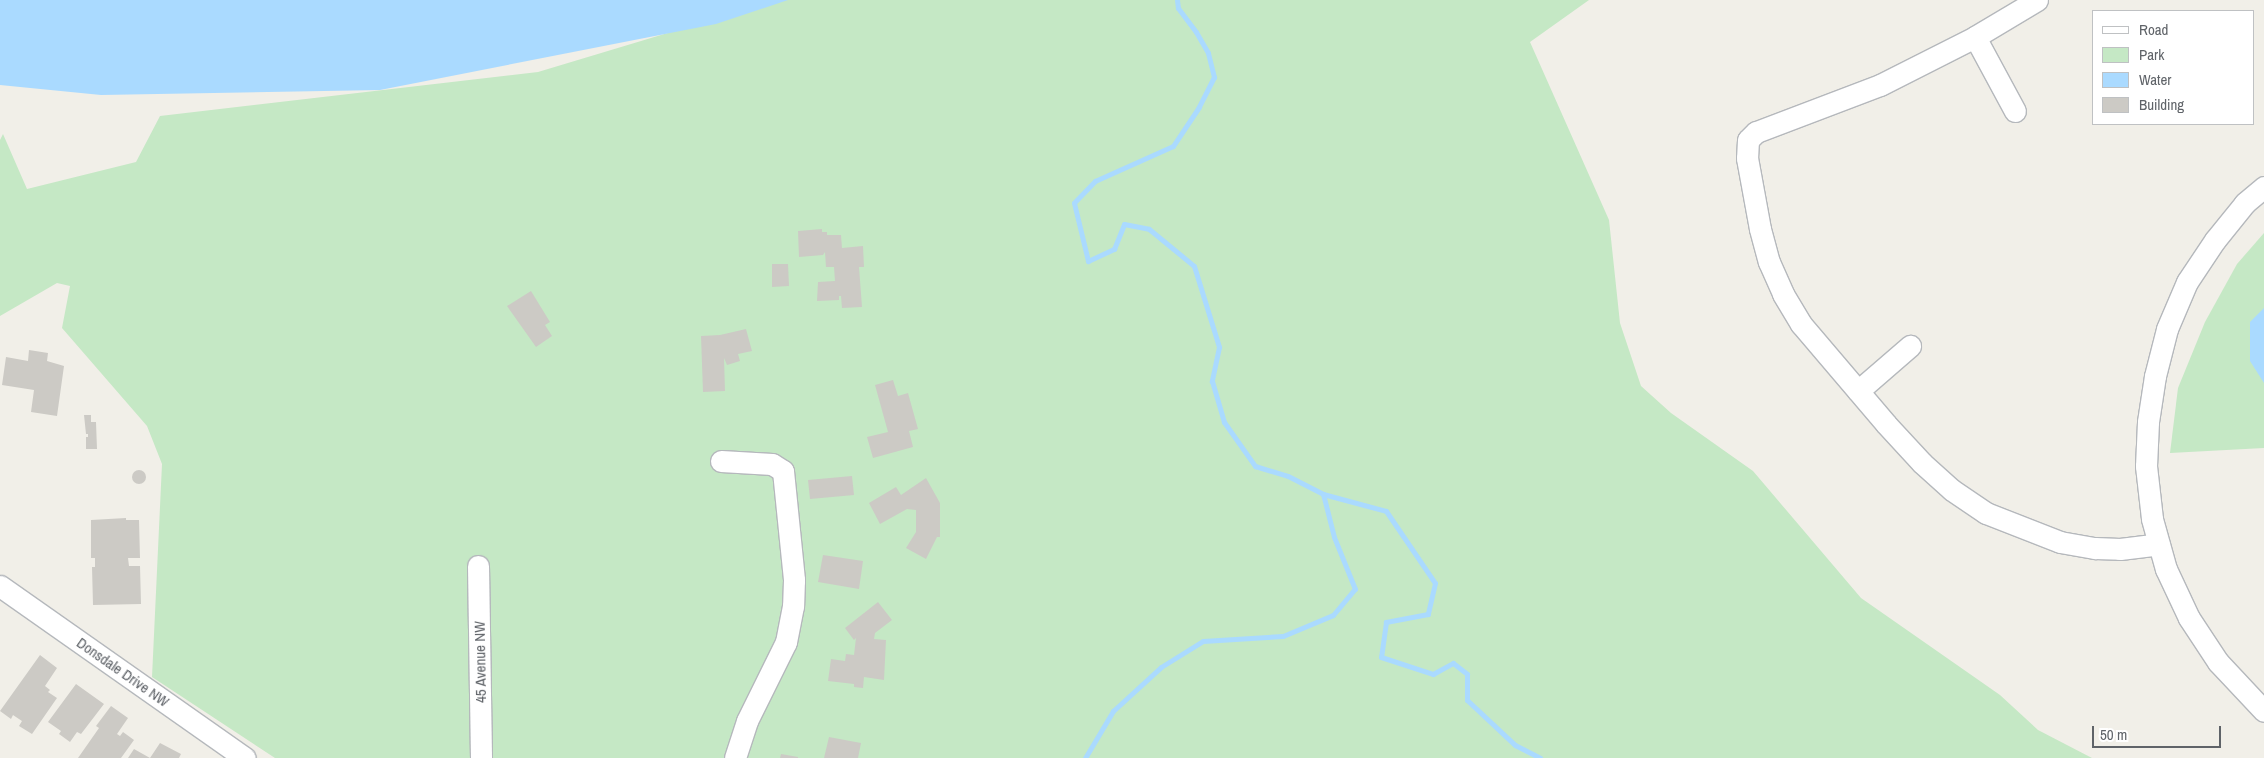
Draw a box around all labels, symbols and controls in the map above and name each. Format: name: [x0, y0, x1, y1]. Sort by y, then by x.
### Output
legend: [2092, 10, 2254, 125]
text: Road: [2139, 19, 2168, 40]
text: Park: [2139, 44, 2164, 65]
text: Water: [2139, 69, 2171, 90]
text: Building: [2139, 94, 2184, 115]
street label: 45 Avenue NW: [470, 621, 490, 703]
street label: Donsdale Drive NW: [73, 633, 173, 711]
scale bar: [2094, 716, 2223, 748]
text: 50 m: [2100, 724, 2127, 745]

